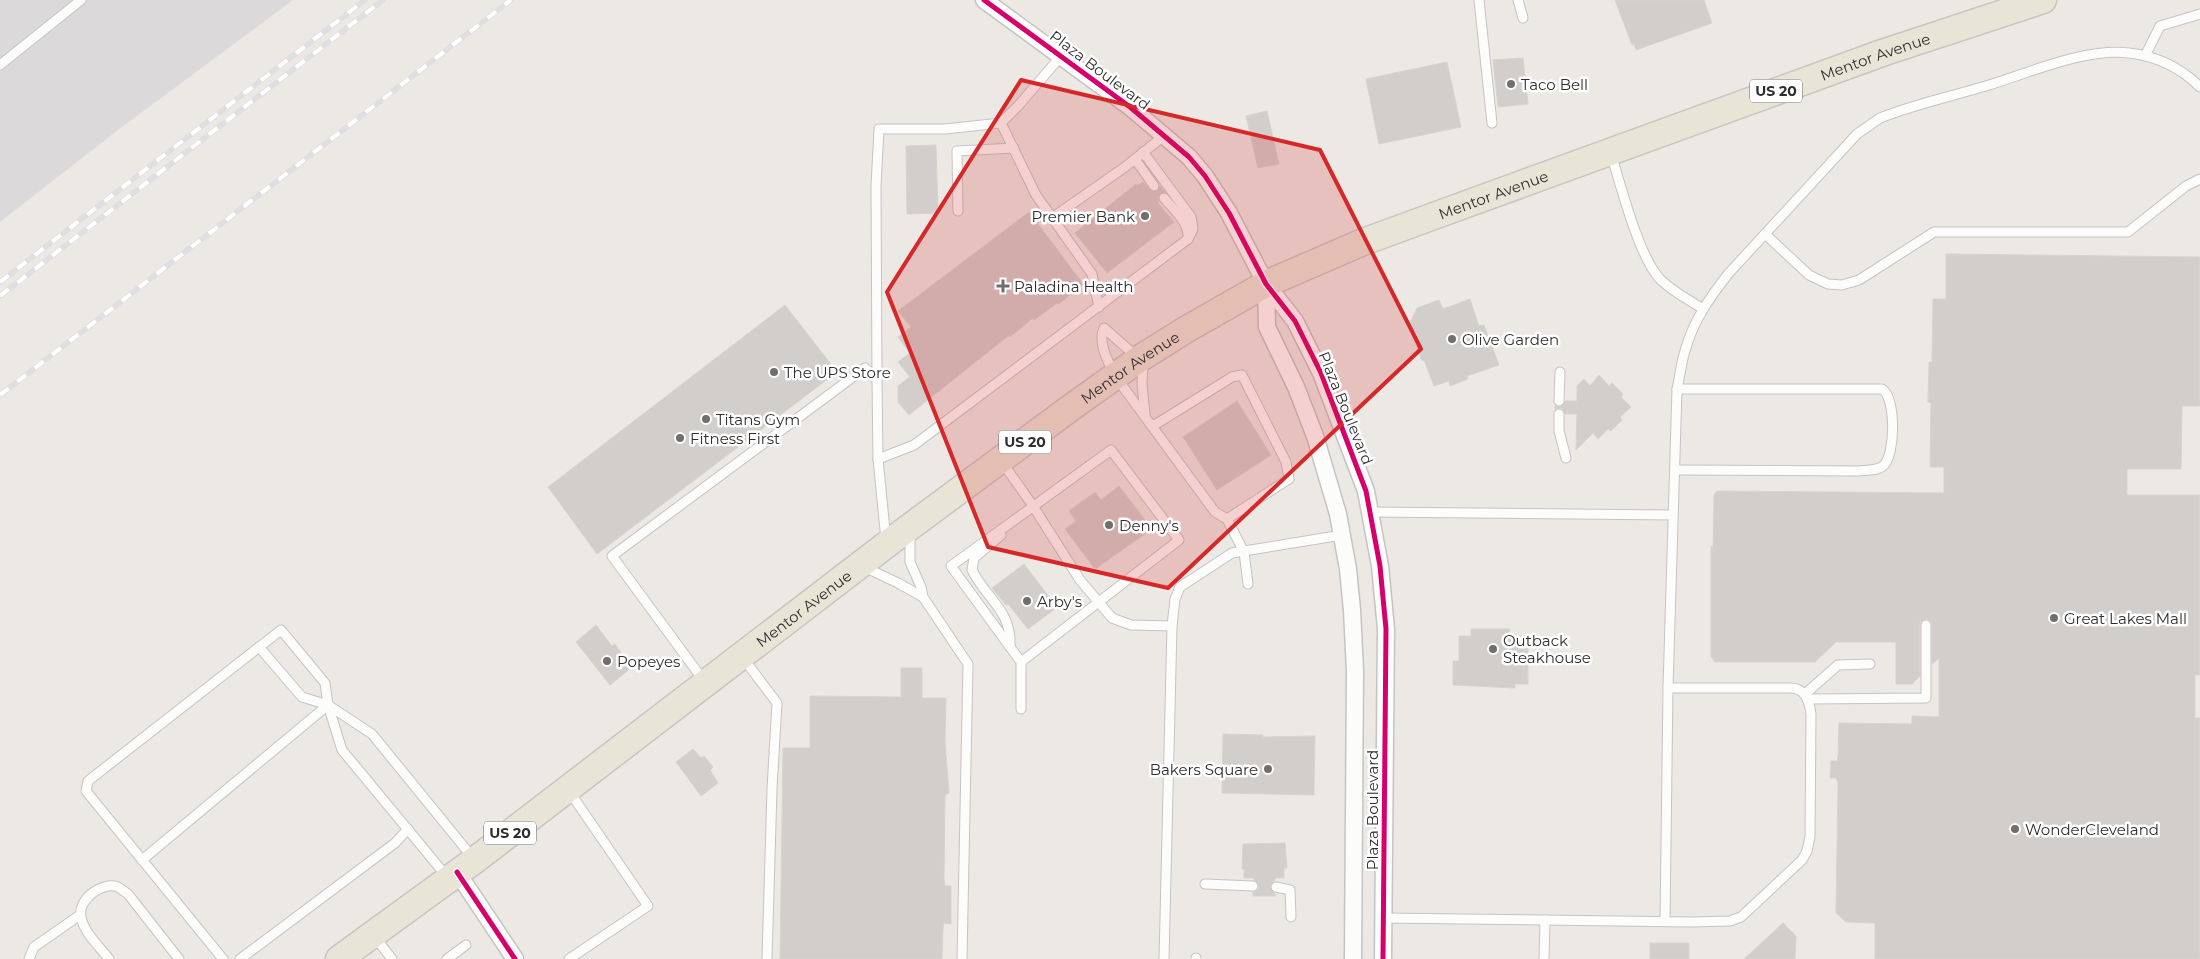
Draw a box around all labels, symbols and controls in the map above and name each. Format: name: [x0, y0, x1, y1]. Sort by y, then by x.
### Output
street label: Plaza Boulevard: [1046, 26, 1154, 114]
street label: Mentor Avenue: [1817, 28, 1932, 84]
place label: Taco Bell: [1521, 75, 1588, 94]
marker: Taco Bell: [1505, 78, 1517, 90]
road number: US 20: [1750, 80, 1802, 102]
street label: Mentor Avenue: [1436, 166, 1551, 223]
place label: Premier Bank: [1031, 207, 1135, 226]
marker: Premier Bank: [1139, 210, 1151, 222]
place label: Paladina Health: [1014, 277, 1133, 296]
marker: Paladina Health: [996, 279, 1010, 293]
street label: Mentor Avenue: [1077, 327, 1183, 407]
place label: Olive Garden: [1462, 330, 1559, 349]
marker: Olive Garden: [1446, 333, 1458, 345]
street label: Plaza Boulevard: [1315, 349, 1377, 467]
place label: The UPS Store: [784, 363, 891, 382]
marker: The UPS Store: [768, 366, 780, 378]
place label: Titans Gym: [716, 410, 800, 429]
marker: Titans Gym: [700, 413, 712, 425]
place label: Fitness First: [690, 429, 780, 448]
road number: US 20: [999, 431, 1051, 454]
marker: Fitness First: [674, 432, 686, 444]
place label: Denny's: [1119, 516, 1179, 535]
marker: Denny's: [1103, 519, 1115, 531]
street label: Mentor Avenue: [752, 566, 855, 651]
place label: Arby's: [1037, 592, 1082, 611]
marker: Arby's: [1021, 595, 1033, 607]
place label: Great Lakes Mall: [2064, 609, 2187, 628]
marker: Great Lakes Mall: [2048, 612, 2060, 624]
place label: Outback Steakhouse: [1503, 631, 1591, 667]
marker: Outback Steakhouse: [1487, 643, 1499, 655]
place label: Popeyes: [617, 652, 680, 671]
marker: Popeyes: [601, 655, 613, 667]
street label: Plaza Boulevard: [1363, 750, 1382, 870]
place label: Bakers Square: [1150, 760, 1258, 779]
marker: Bakers Square: [1262, 763, 1274, 775]
place label: WonderCleveland: [2025, 820, 2159, 839]
road number: US 20: [484, 821, 536, 844]
marker: WonderCleveland: [2009, 823, 2021, 835]

